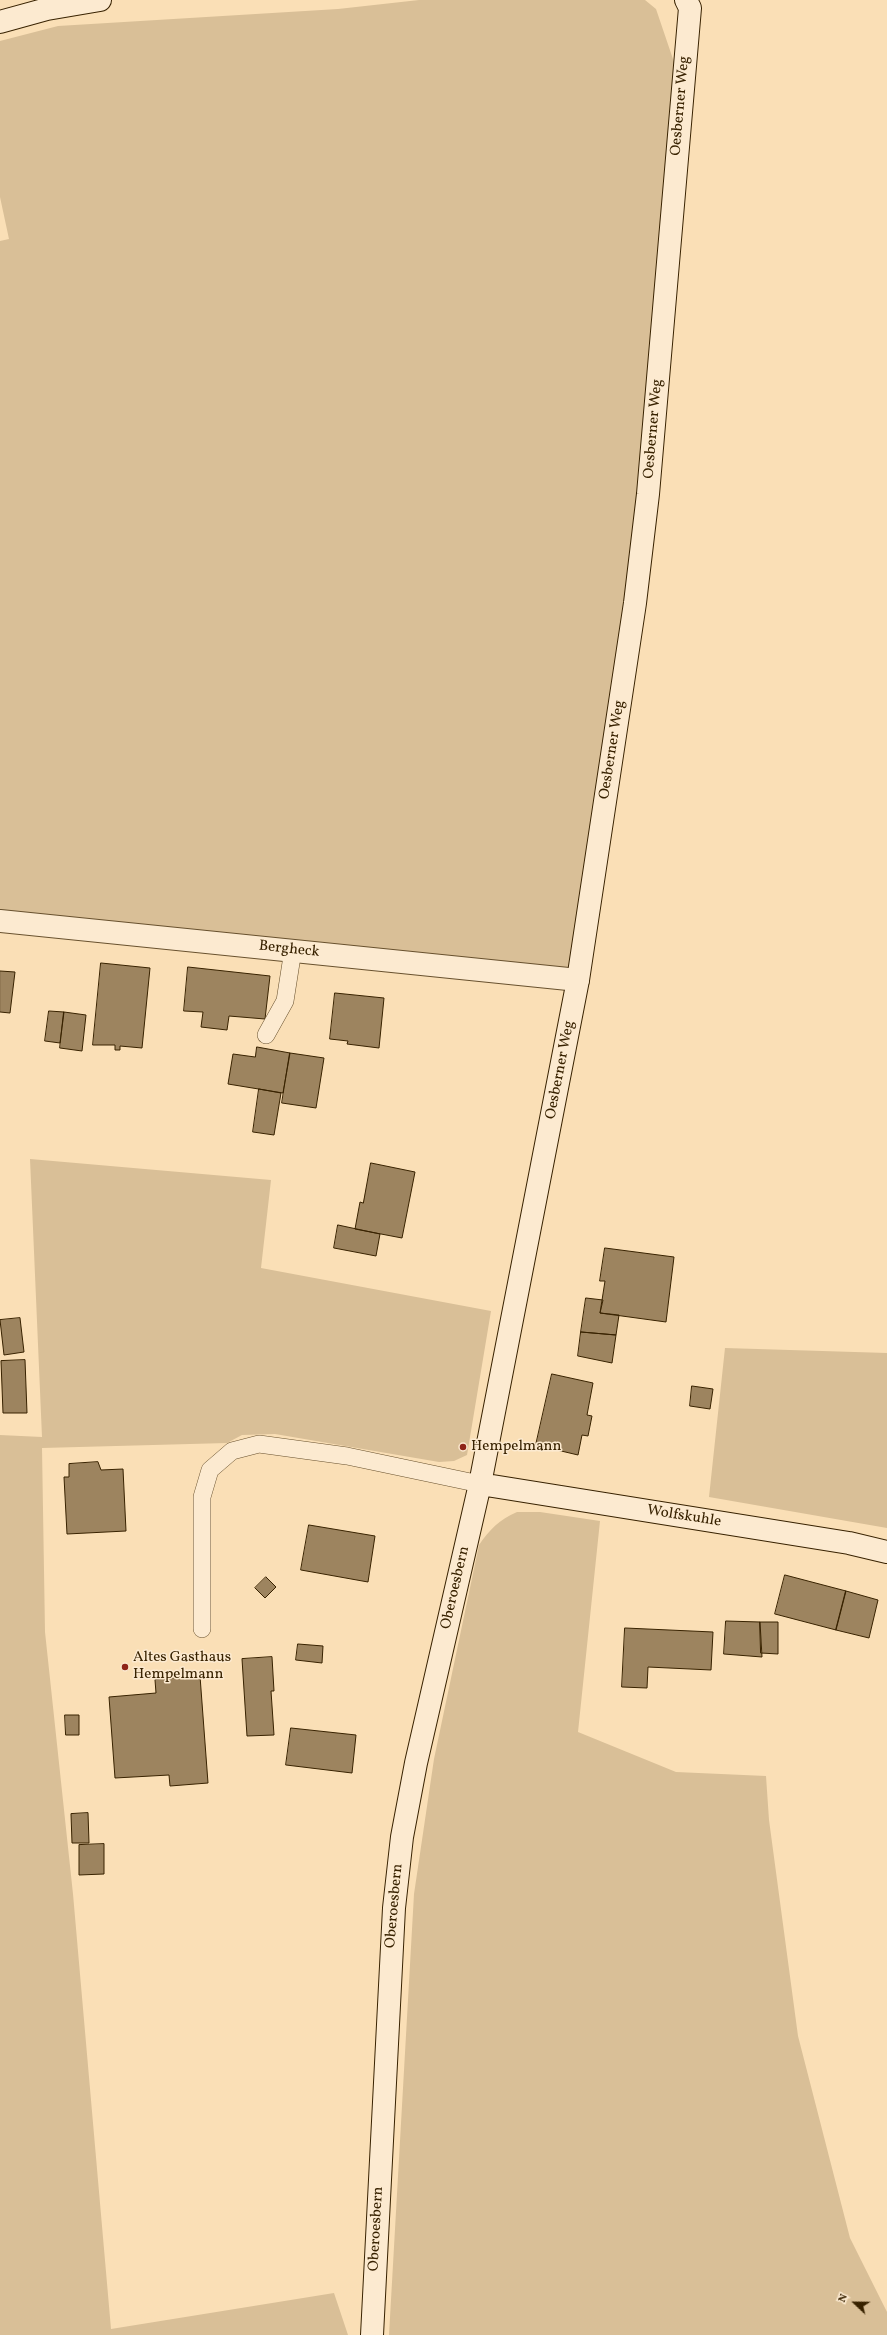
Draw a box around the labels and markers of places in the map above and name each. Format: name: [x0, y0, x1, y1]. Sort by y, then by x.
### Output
place label: Hempelmann: [471, 1438, 562, 1456]
marker: Hempelmann: [458, 1442, 468, 1452]
place label: Altes Gasthaus Hempelmann: [133, 1649, 231, 1684]
marker: Altes Gasthaus Hempelmann: [120, 1662, 130, 1672]

